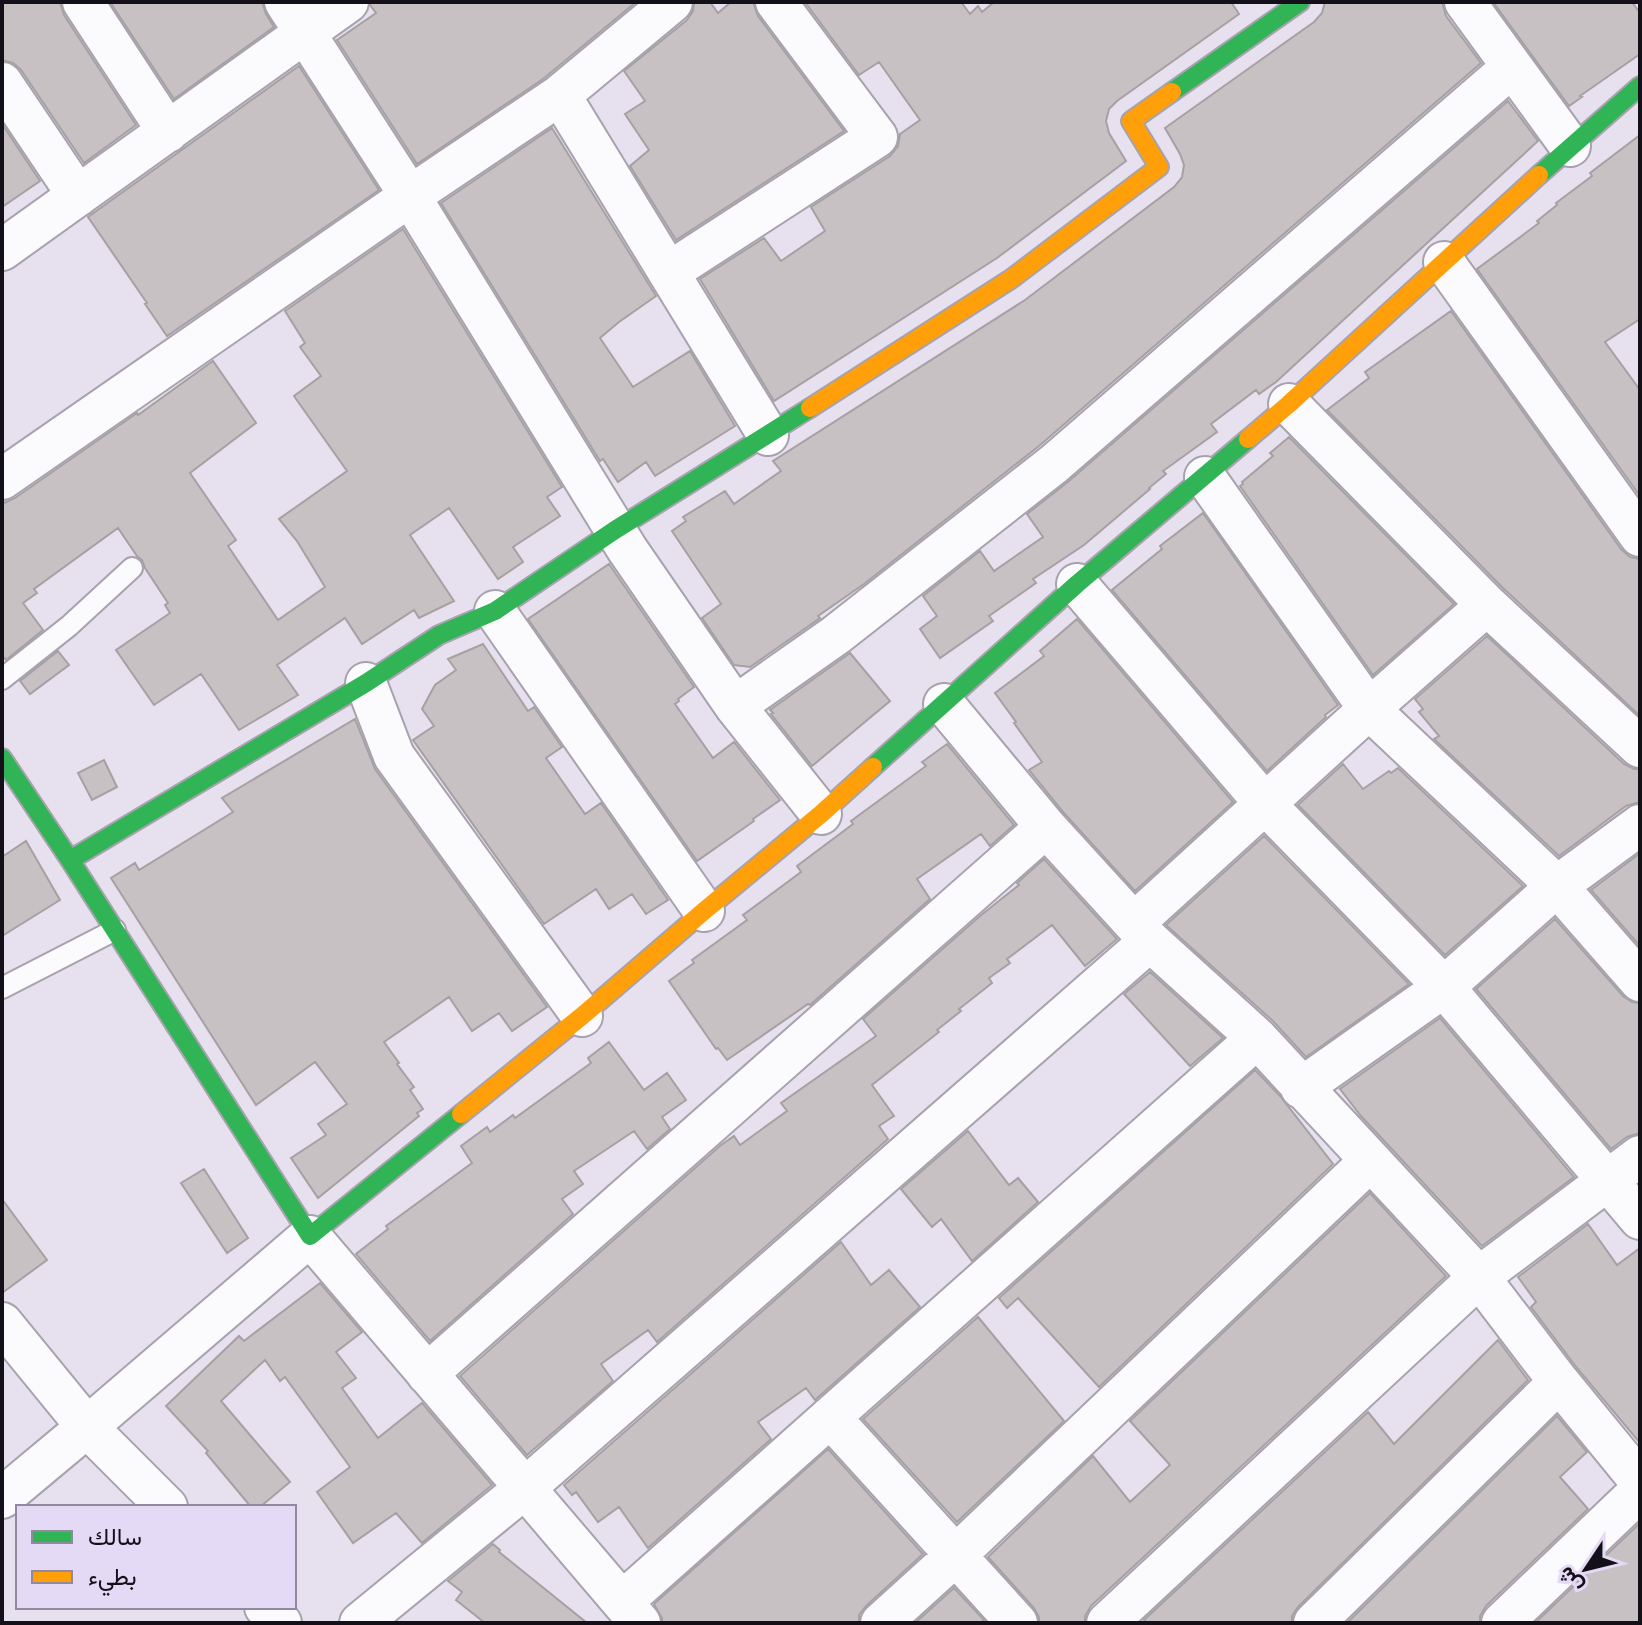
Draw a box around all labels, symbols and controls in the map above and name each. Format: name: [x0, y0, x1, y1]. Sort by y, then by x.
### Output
legend: [16, 1505, 296, 1609]
text: سالك: [88, 1523, 142, 1551]
north arrow: [1546, 1529, 1626, 1609]
text: ش: [1551, 1562, 1589, 1599]
text: بطيء: [88, 1563, 137, 1596]

